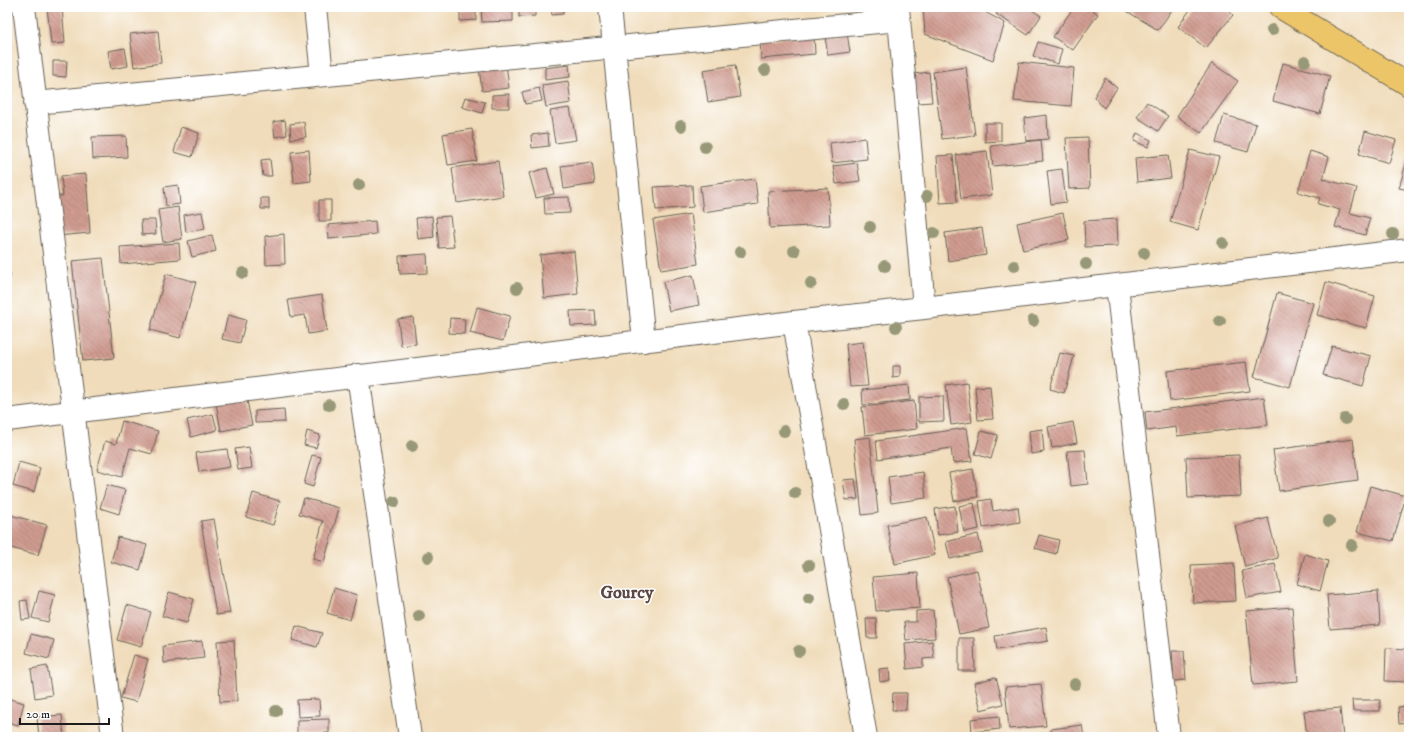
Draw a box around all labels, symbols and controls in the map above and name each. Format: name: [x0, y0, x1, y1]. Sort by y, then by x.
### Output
district label: Gourcy: [601, 582, 654, 604]
scale bar: [20, 700, 109, 726]
text: 20 m: [26, 707, 50, 722]

